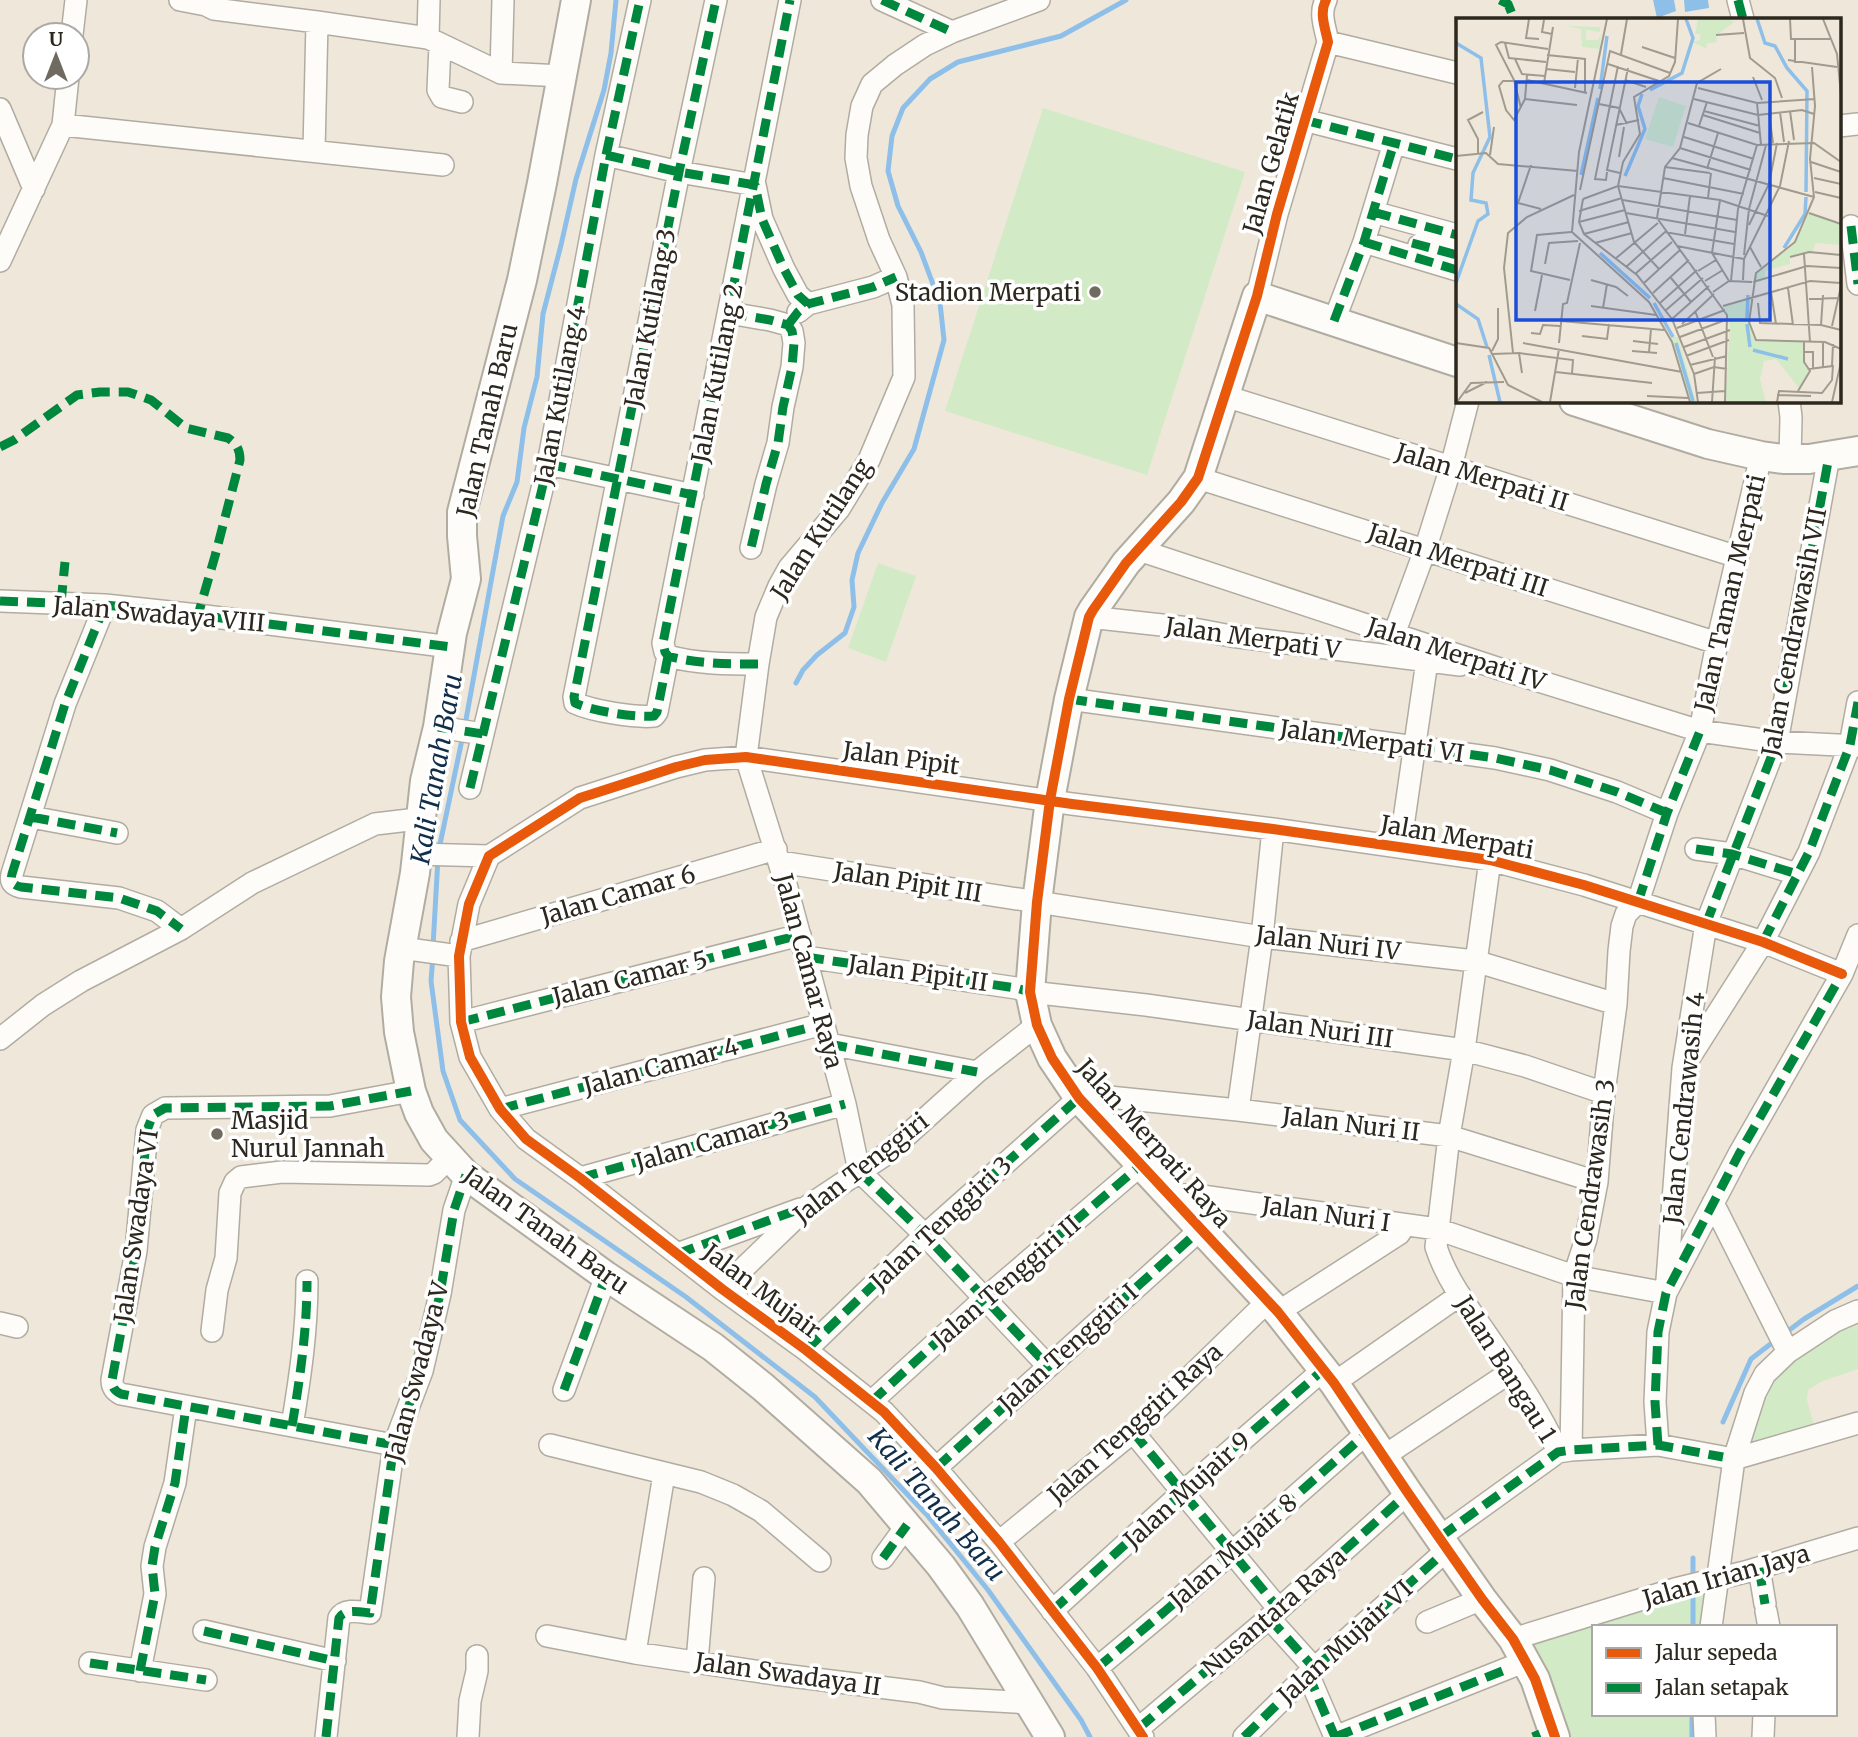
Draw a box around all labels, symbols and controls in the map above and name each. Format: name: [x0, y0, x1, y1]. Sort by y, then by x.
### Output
inset map: [1456, 18, 1840, 402]
north arrow: [21, 21, 91, 91]
text: U: [49, 27, 63, 51]
street label: Jalan Gelatik: [1236, 88, 1306, 238]
street label: Jalan Kutilang 3: [617, 226, 683, 411]
place label: Stadion Merpati: [895, 277, 1081, 308]
street label: Jalan Kutilang 2: [684, 281, 750, 466]
marker: Stadion Merpati: [1087, 284, 1103, 300]
street label: Jalan Kutilang 4: [527, 302, 593, 489]
street label: Jalan Tanah Baru: [449, 320, 524, 521]
street label: Jalan Merpati II: [1391, 436, 1572, 518]
street label: Jalan Kutilang: [763, 452, 878, 606]
street label: Jalan Taman Merpati: [1687, 471, 1772, 716]
street label: Jalan Cendrawasih VII: [1754, 505, 1833, 760]
street label: Jalan Merpati III: [1363, 516, 1552, 604]
street label: Jalan Swadaya VIII: [51, 589, 266, 639]
street label: Jalan Merpati V: [1162, 610, 1344, 666]
street label: Jalan Merpati IV: [1362, 610, 1550, 698]
water label: Kali Tanah Baru: [403, 671, 469, 868]
street label: Jalan Merpati VI: [1277, 713, 1466, 769]
street label: Jalan Pipit: [840, 734, 962, 782]
street label: Jalan Merpati: [1377, 808, 1536, 866]
street label: Jalan Pipit III: [831, 855, 984, 909]
street label: Jalan Camar 6: [536, 858, 699, 932]
street label: Jalan Camar Raya: [768, 869, 850, 1072]
street label: Jalan Nuri IV: [1253, 919, 1403, 967]
street label: Jalan Camar 5: [548, 944, 711, 1013]
street label: Jalan Pipit II: [845, 948, 990, 998]
street label: Jalan Cendrawasih 4: [1656, 990, 1712, 1227]
street label: Jalan Nuri III: [1244, 1003, 1395, 1055]
street label: Jalan Camar 4: [579, 1030, 742, 1102]
street label: Jalan Merpati Raya: [1069, 1051, 1238, 1234]
street label: Jalan Cendrawasih 3: [1558, 1077, 1622, 1312]
street label: Jalan Nuri II: [1279, 1100, 1422, 1148]
street label: Jalan Camar 3: [630, 1104, 793, 1178]
place label: Masjid Nurul Jannah: [231, 1105, 385, 1164]
street label: Jalan Tenggiri: [786, 1105, 935, 1231]
marker: Masjid Nurul Jannah: [209, 1126, 225, 1142]
street label: Jalan Swadaya VI: [107, 1127, 165, 1326]
street label: Jalan Tenggiri 3: [863, 1149, 1018, 1297]
street label: Jalan Tanah Baru: [456, 1159, 635, 1301]
street label: Jalan Nuri I: [1259, 1190, 1392, 1238]
street label: Jalan Tenggiri II: [926, 1210, 1086, 1354]
street label: Jalan Mujair: [696, 1236, 827, 1346]
street label: Jalan Swadaya V: [378, 1277, 456, 1467]
street label: Jalan Tenggiri I: [992, 1278, 1144, 1418]
street label: Jalan Bangau 1: [1448, 1289, 1563, 1448]
street label: Jalan Tenggiri Raya: [1040, 1336, 1229, 1510]
water label: Kali Tanah Baru: [861, 1420, 1013, 1588]
street label: Jalan Mujair 9: [1116, 1425, 1257, 1556]
street label: Jalan Mujair 8: [1162, 1487, 1303, 1616]
street label: Jalan Irian Jaya: [1638, 1537, 1813, 1615]
street label: Nusantara Raya: [1196, 1541, 1353, 1683]
street label: Jalan Mujair VI: [1270, 1573, 1419, 1711]
legend: [1592, 1625, 1837, 1716]
text: Jalur sepeda: [1654, 1639, 1777, 1666]
street label: Jalan Swadaya II: [692, 1645, 883, 1702]
text: Jalan setapak: [1654, 1674, 1789, 1701]

